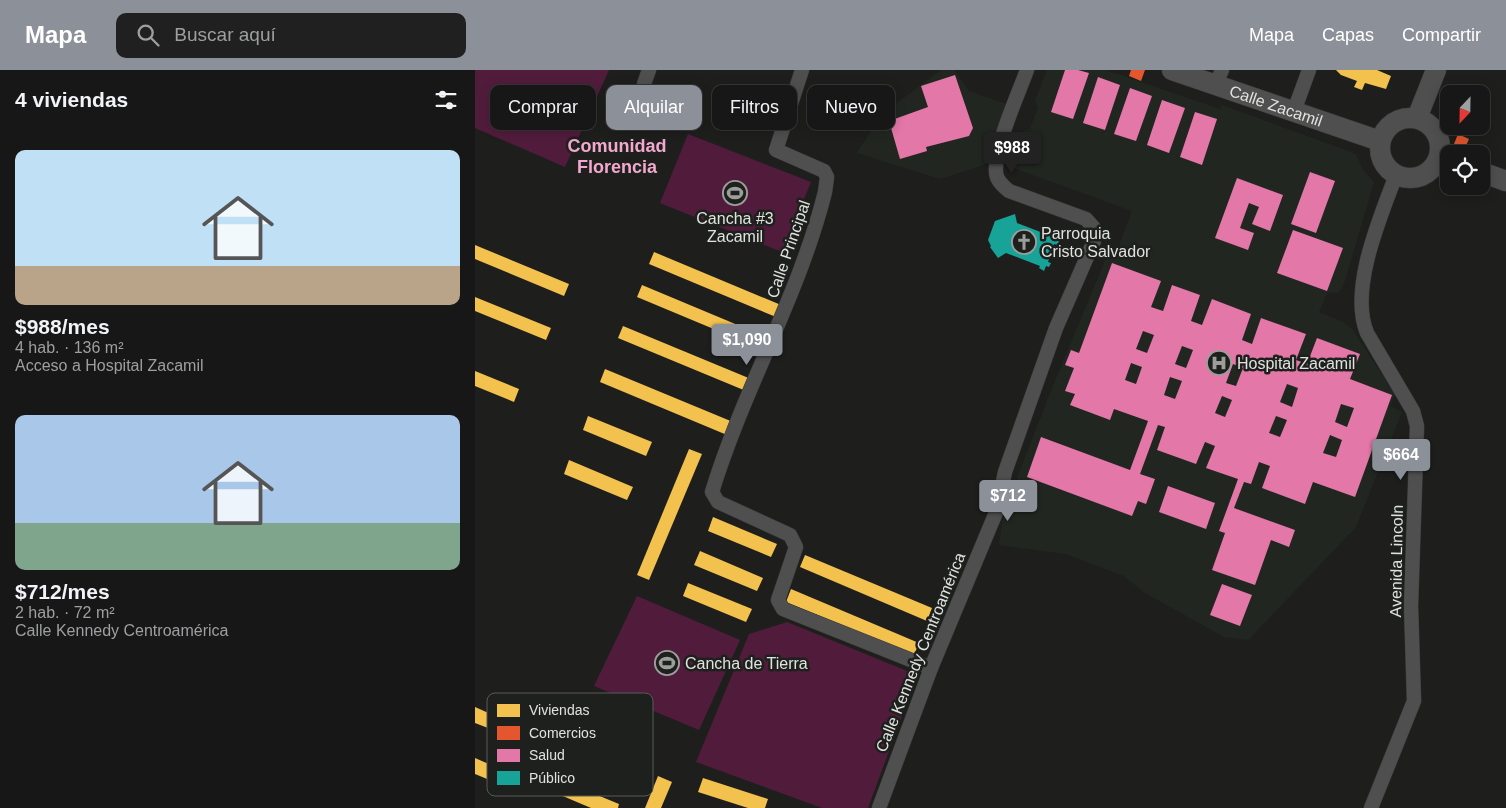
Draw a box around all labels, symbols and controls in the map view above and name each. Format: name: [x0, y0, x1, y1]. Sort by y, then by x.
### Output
search box: [116, 13, 466, 58]
text: Mapa: [25, 21, 86, 48]
icon: search: [134, 21, 162, 49]
text: Buscar aquí: [174, 24, 276, 45]
text: Mapa: [1249, 25, 1294, 45]
text: Capas: [1322, 25, 1374, 45]
text: Compartir: [1402, 25, 1481, 45]
street label: Calle Zacamil: [1227, 82, 1325, 130]
chip: Comprar: [490, 85, 596, 130]
chip: Alquilar: [606, 85, 702, 130]
chip: Filtros: [712, 85, 797, 130]
chip: Nuevo: [807, 85, 895, 130]
north arrow: [1440, 85, 1490, 135]
map controls: [1440, 85, 1490, 195]
icon: filters: [432, 86, 460, 114]
text: 4 viviendas: [15, 88, 128, 111]
pin: $988: [982, 132, 1042, 174]
district label: Comunidad Florencia: [568, 136, 667, 177]
text: $988: [994, 139, 1030, 156]
button: locate: [1440, 145, 1490, 195]
sports icon: Cancha #3 Zacamil: [722, 180, 748, 206]
icon: home: [193, 183, 283, 273]
street label: Calle Principal: [764, 198, 813, 300]
place label: Cancha #3 Zacamil: [696, 210, 774, 245]
place label: Parroquia Cristo Salvador: [1041, 225, 1151, 260]
church icon: Parroquia Cristo Salvador: [1011, 229, 1037, 255]
text: $988/mes: [15, 315, 110, 338]
pin: $1,090: [706, 324, 788, 366]
text: $1,090: [723, 331, 771, 348]
text: 4 hab. · 136 m²: [15, 339, 124, 356]
hospital icon: Hospital Zacamil: [1206, 350, 1232, 376]
place label: Hospital Zacamil: [1237, 355, 1355, 372]
text: Acceso a Hospital Zacamil: [15, 357, 204, 374]
pin: $664: [1371, 438, 1431, 481]
text: $664: [1383, 446, 1419, 463]
icon: home: [193, 448, 283, 538]
pin: $712: [978, 480, 1038, 522]
text: $712: [990, 487, 1026, 504]
street label: Avenida Lincoln: [1387, 505, 1406, 617]
street label: Calle Kennedy Centroamérica: [873, 550, 968, 754]
text: $712/mes: [15, 580, 110, 603]
text: 2 hab. · 72 m²: [15, 604, 115, 621]
text: Calle Kennedy Centroamérica: [15, 622, 228, 639]
sports icon: Cancha de Tierra: [654, 650, 680, 676]
place label: Cancha de Tierra: [685, 655, 808, 672]
legend: [487, 693, 653, 796]
text: Viviendas: [529, 702, 589, 718]
text: Comercios: [529, 725, 596, 741]
text: Salud: [529, 747, 565, 763]
text: Público: [529, 770, 575, 786]

